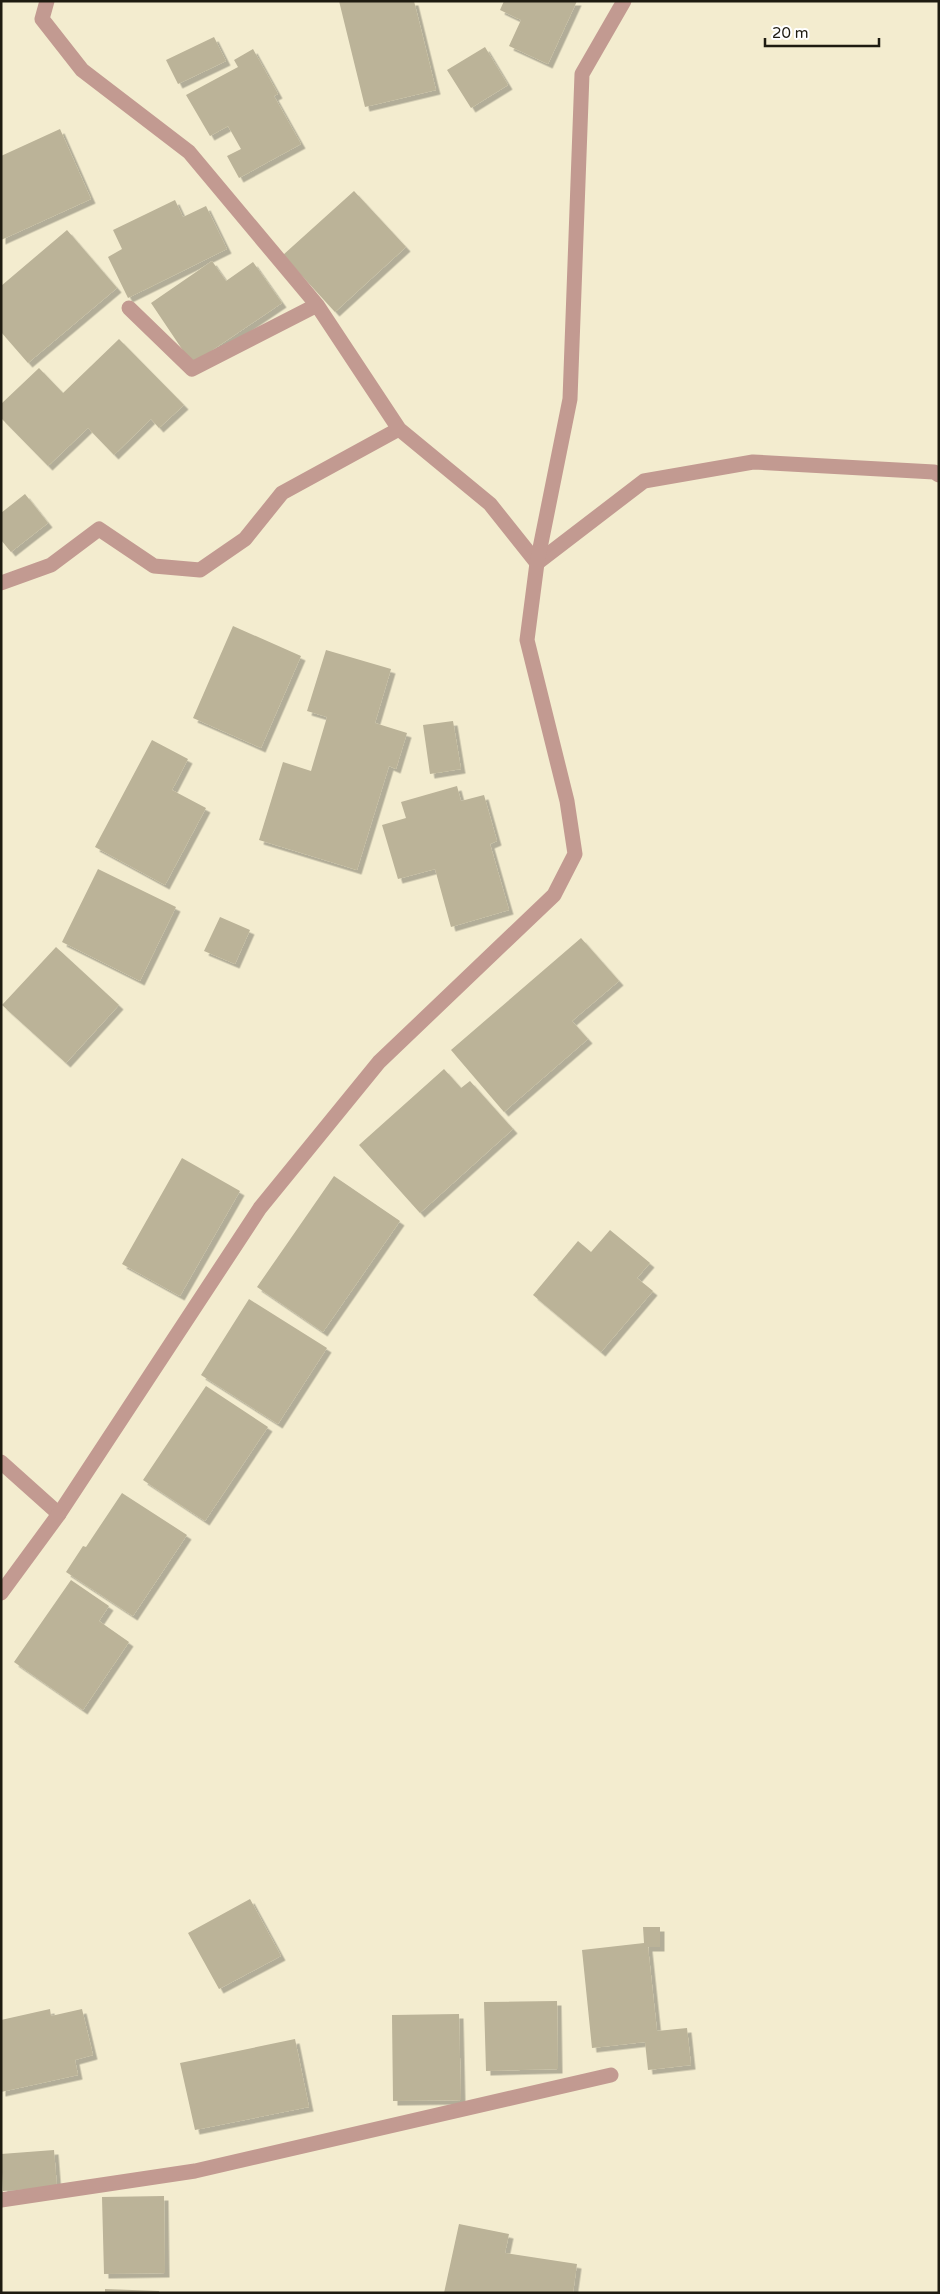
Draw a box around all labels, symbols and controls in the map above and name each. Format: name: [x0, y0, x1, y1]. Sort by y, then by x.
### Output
scale bar: [765, 15, 879, 47]
text: 20 m: [772, 24, 809, 42]

